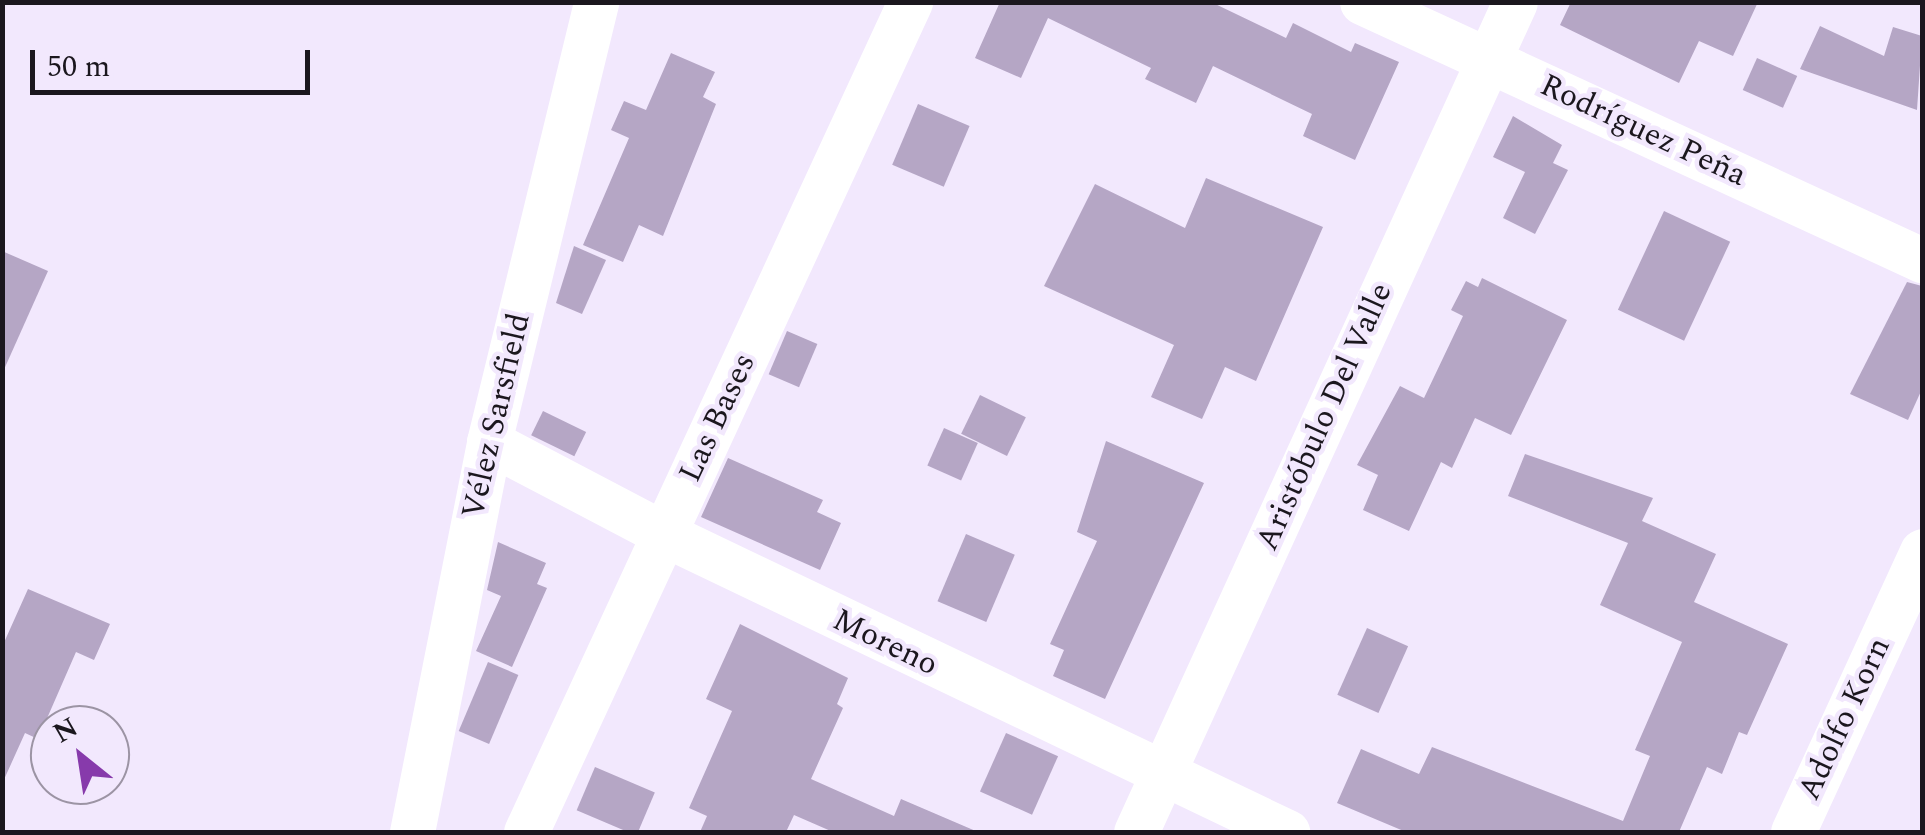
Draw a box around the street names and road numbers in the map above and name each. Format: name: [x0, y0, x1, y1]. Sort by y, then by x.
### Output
street label: Rodríguez Peña: [1534, 66, 1752, 196]
street label: Aristóbulo Del Valle: [1249, 277, 1401, 557]
street label: Vélez Sarsfield: [455, 310, 539, 522]
street label: Las Bases: [672, 348, 764, 488]
street label: Moreno: [826, 601, 944, 685]
street label: Adolfo Korn: [1791, 632, 1899, 806]

